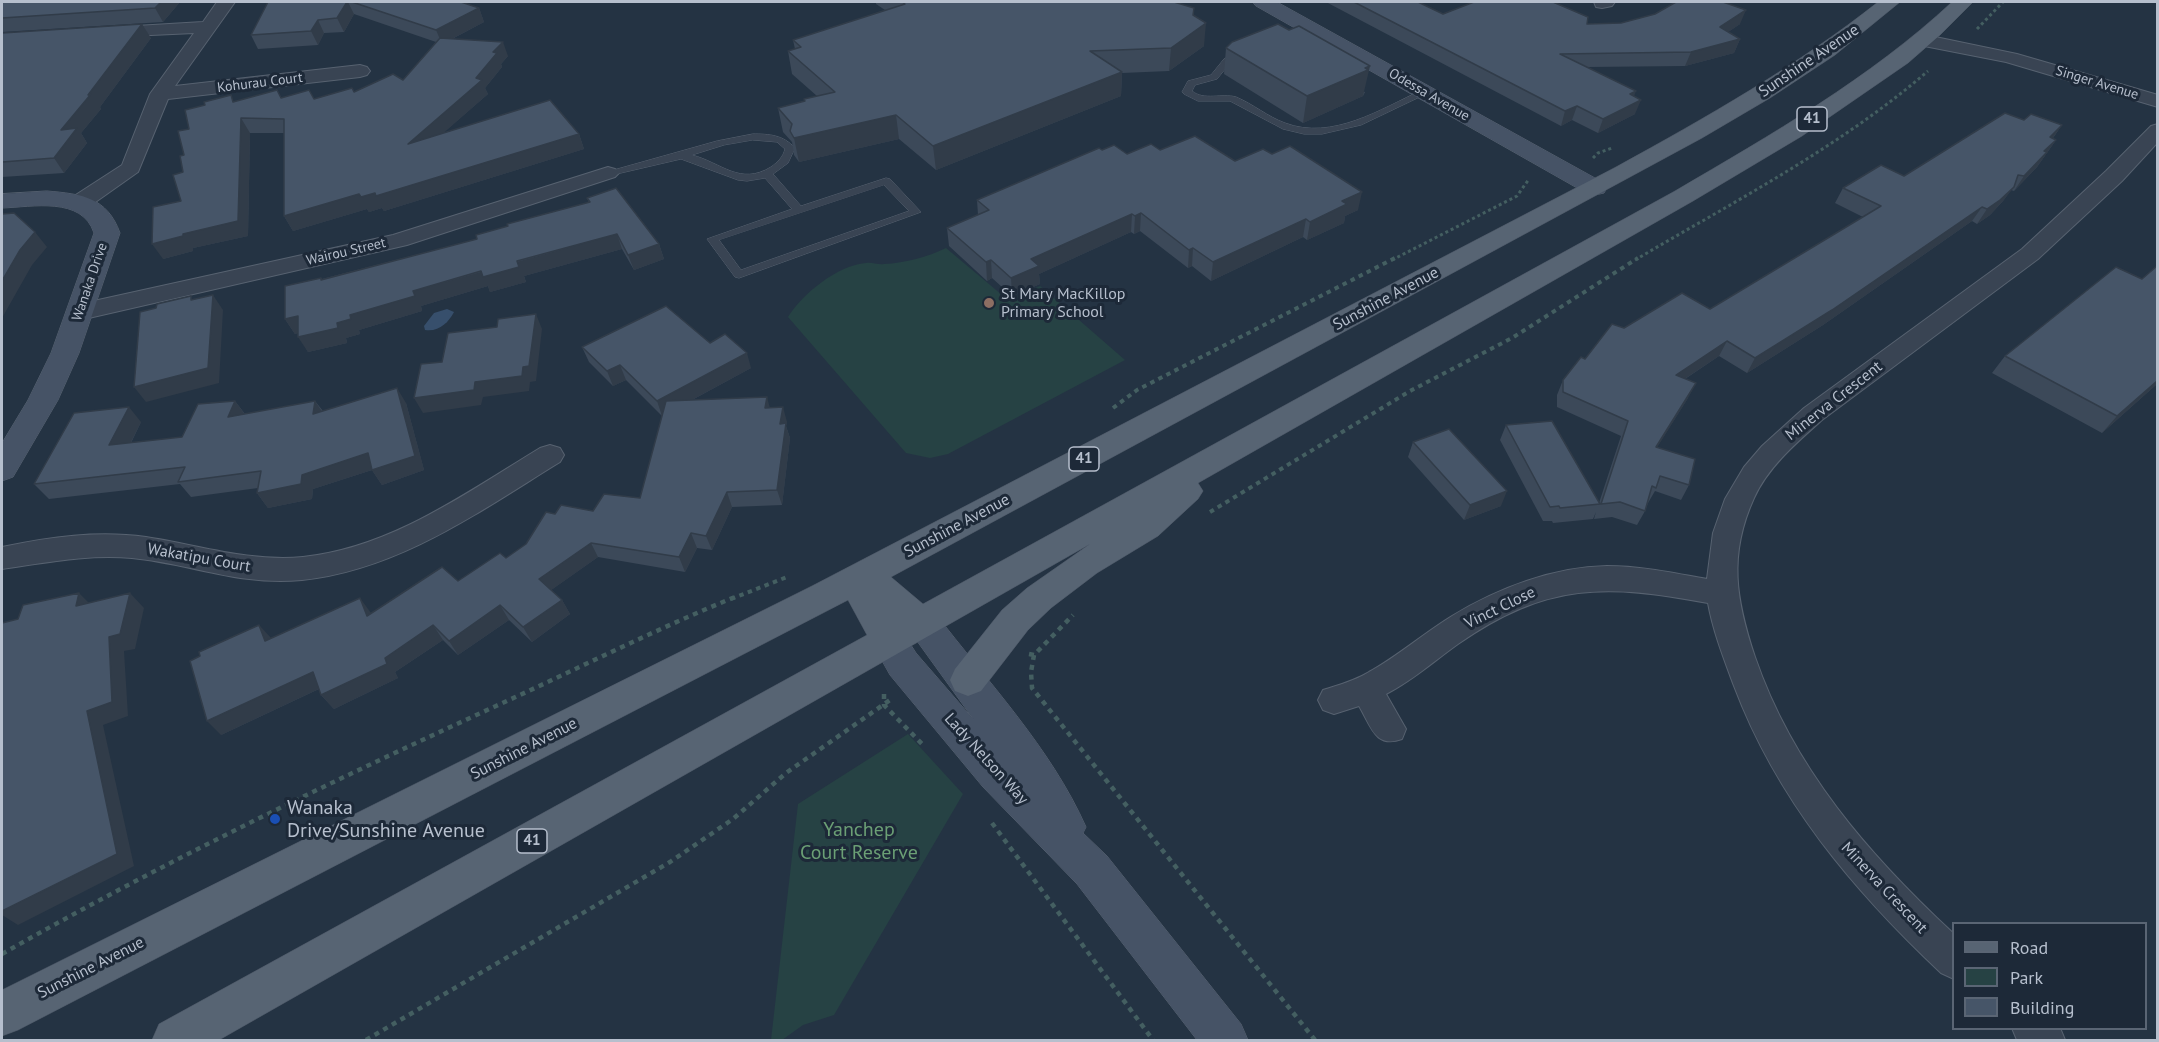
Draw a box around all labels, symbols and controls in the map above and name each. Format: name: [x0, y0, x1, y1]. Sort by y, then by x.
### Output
street label: Sunshine Avenue: [1755, 20, 1863, 102]
street label: Singer Avenue: [2054, 62, 2140, 104]
street label: Odessa Avenue: [1386, 65, 1472, 125]
street label: Kohurau Court: [216, 69, 304, 97]
road number: 41: [1797, 107, 1827, 131]
street label: Wairou Street: [305, 235, 387, 269]
street label: Wanaka Drive: [69, 241, 111, 323]
street label: Sunshine Avenue: [1330, 263, 1442, 335]
place label: St Mary MacKillop Primary School: [1001, 284, 1125, 322]
marker: St Mary MacKillop Primary School: [982, 296, 996, 310]
street label: Minerva Crescent: [1782, 357, 1886, 445]
road number: 41: [1069, 447, 1099, 471]
street label: Sunshine Avenue: [901, 490, 1013, 562]
street label: Wakatipu Court: [146, 539, 252, 577]
street label: Vinct Close: [1462, 583, 1538, 633]
street label: Lady Nelson Way: [940, 709, 1032, 809]
street label: Sunshine Avenue: [468, 714, 580, 784]
place label: Wanaka Drive/Sunshine Avenue: [287, 796, 485, 843]
marker: Wanaka Drive/Sunshine Avenue: [268, 812, 282, 826]
park label: Yanchep Court Reserve: [800, 818, 918, 865]
road number: 41: [517, 829, 547, 853]
street label: Minerva Crescent: [1837, 838, 1931, 938]
legend: [1952, 922, 2147, 1030]
street label: Sunshine Avenue: [35, 933, 147, 1003]
text: Road: [2010, 936, 2048, 959]
text: Park: [2010, 966, 2043, 989]
text: Building: [2010, 996, 2074, 1019]

